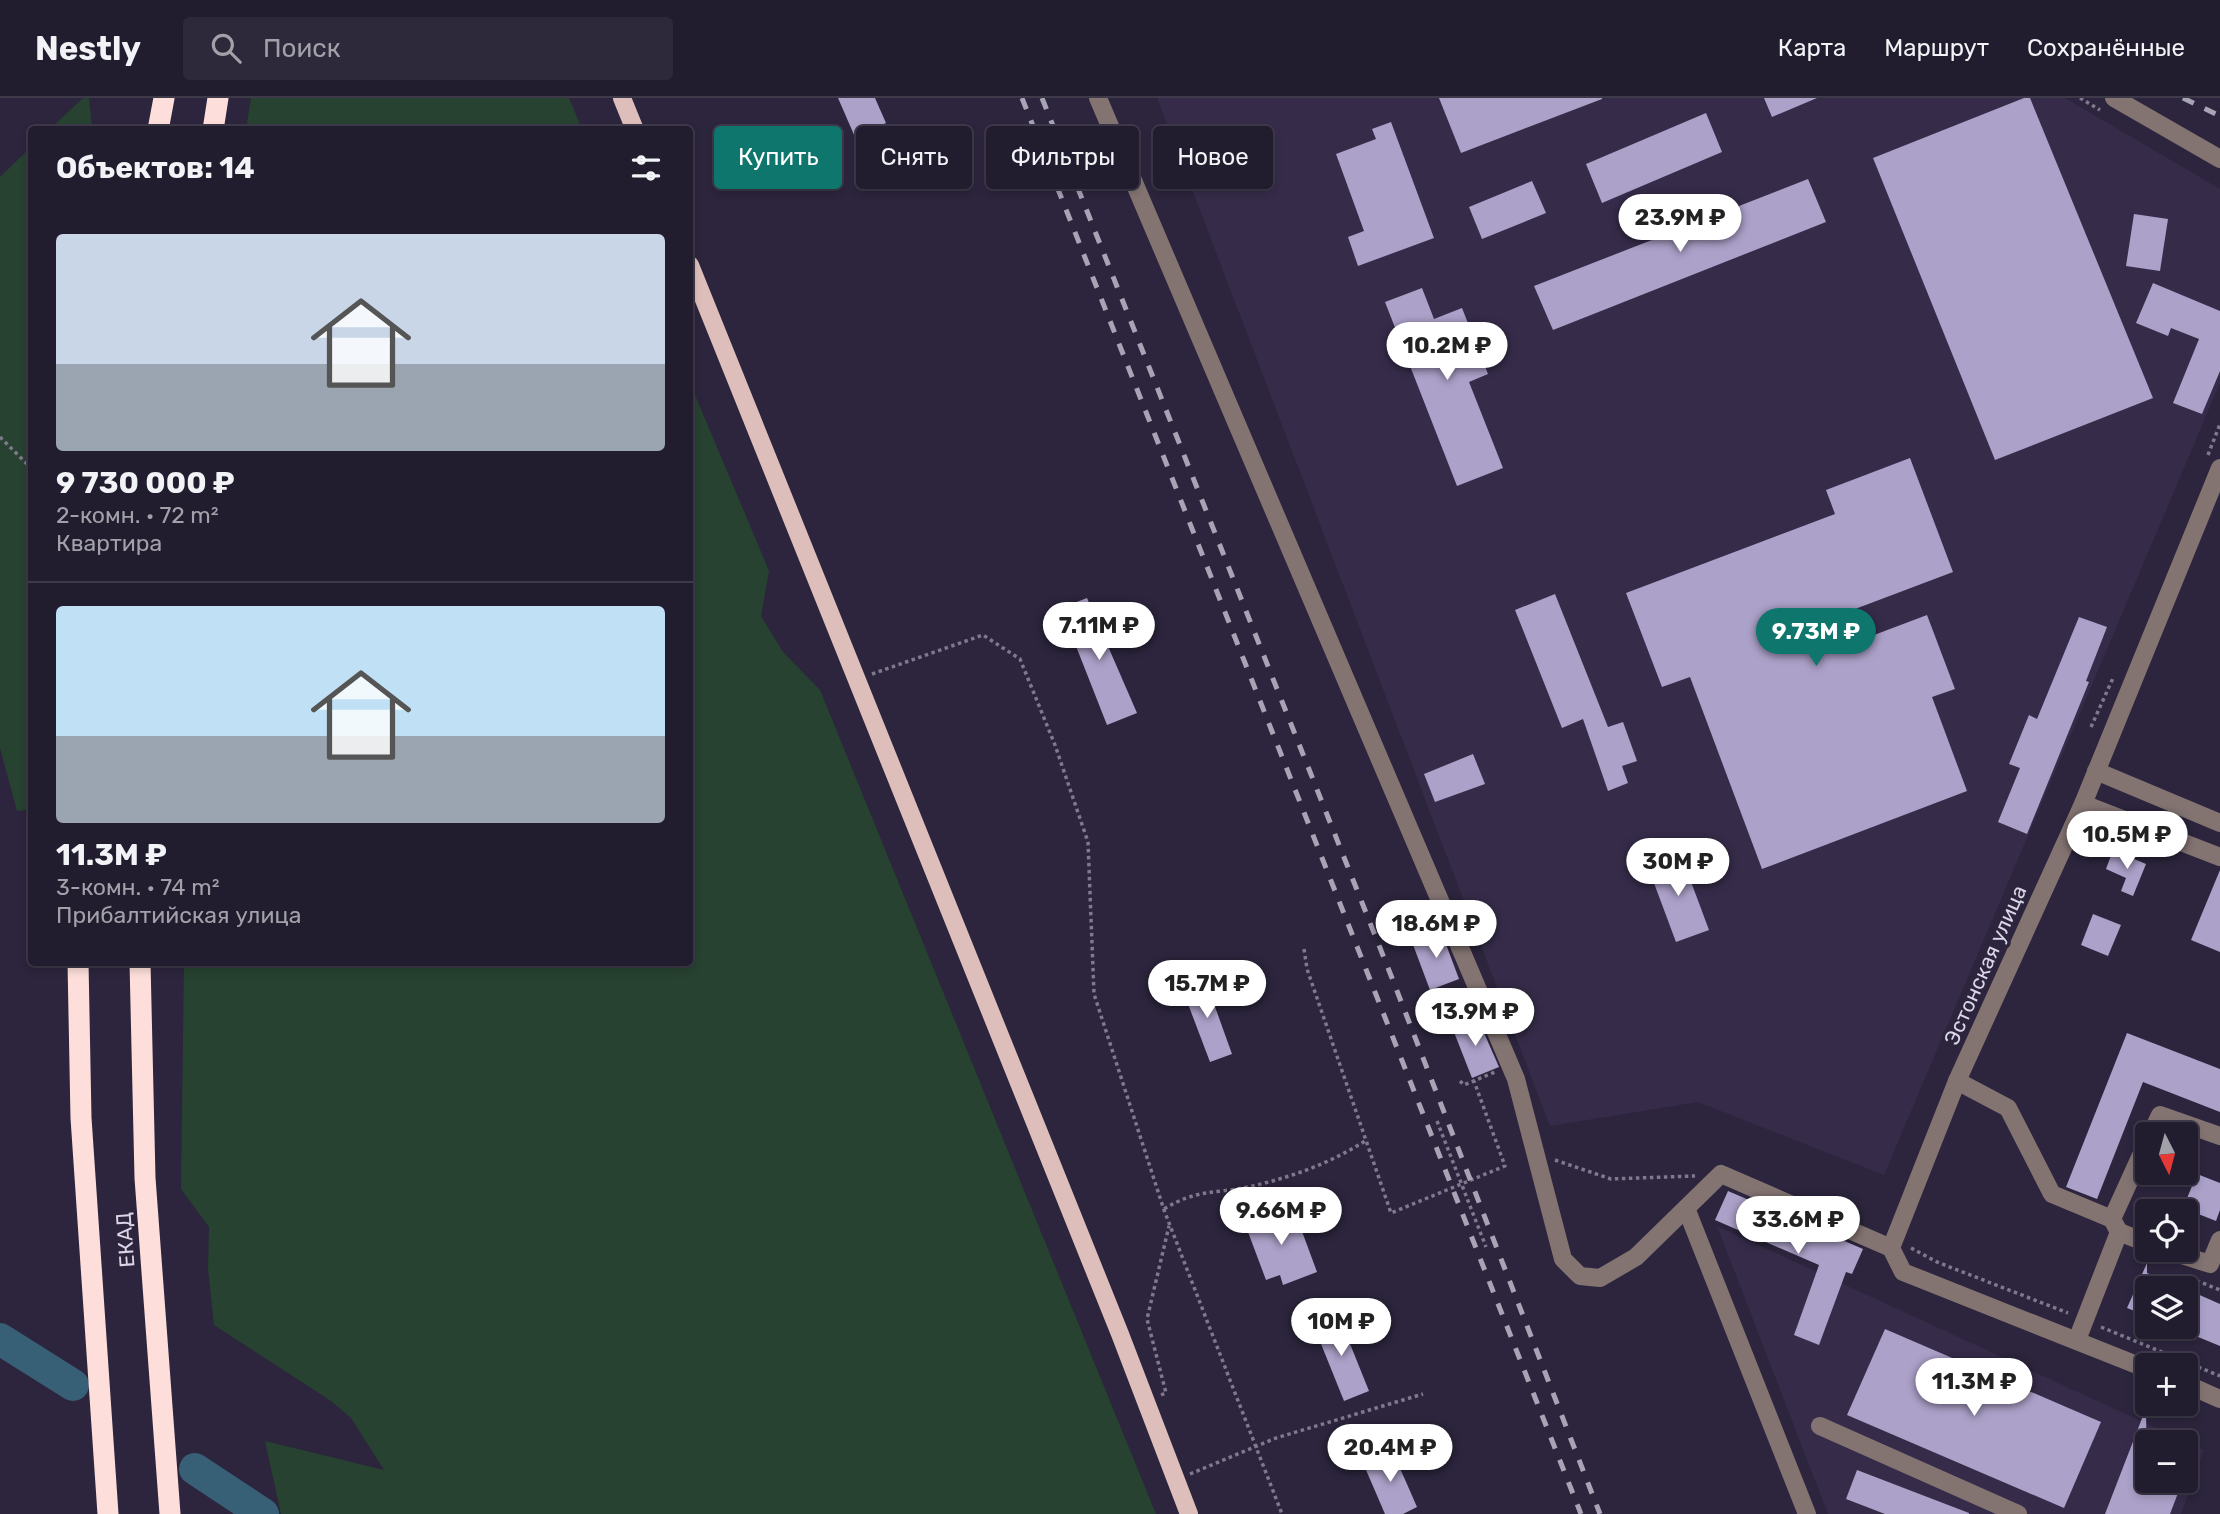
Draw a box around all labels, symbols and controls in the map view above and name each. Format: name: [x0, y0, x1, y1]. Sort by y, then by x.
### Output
search box: [183, 17, 673, 80]
text: Nestly: [35, 29, 141, 68]
icon: search: [207, 29, 245, 67]
text: Поиск: [263, 33, 341, 64]
text: Карта: [1778, 34, 1846, 62]
text: Маршрут: [1884, 34, 1989, 62]
text: Сохранённые: [2027, 34, 2185, 62]
chip: Купить: [714, 126, 842, 189]
chip: Снять: [856, 126, 972, 189]
chip: Фильтры: [986, 126, 1139, 189]
chip: Новое: [1153, 126, 1273, 189]
icon: filters: [627, 149, 665, 187]
text: Объектов: 14: [56, 150, 255, 186]
pin: 23.9M ₽: [1615, 194, 1745, 254]
text: 23.9M ₽: [1635, 203, 1726, 231]
icon: home: [298, 280, 424, 406]
pin: 10.2M ₽: [1382, 322, 1512, 382]
text: 10.2M ₽: [1403, 331, 1491, 359]
text: 9 730 000 ₽: [56, 465, 235, 501]
text: 2-комн. · 72 m²: [56, 501, 219, 529]
text: Квартира: [56, 529, 162, 557]
pin: 7.11M ₽: [1034, 602, 1164, 662]
pin: 9.73M ₽: [1751, 608, 1881, 668]
text: 7.11M ₽: [1059, 611, 1139, 639]
text: 9.73M ₽: [1772, 617, 1860, 645]
icon: home: [298, 652, 424, 778]
pin: 10.5M ₽: [2062, 812, 2192, 871]
text: 10.5M ₽: [2083, 820, 2171, 848]
text: 11.3M ₽: [56, 837, 167, 873]
pin: 30M ₽: [1629, 838, 1727, 898]
text: 30M ₽: [1642, 847, 1714, 875]
text: 3-комн. · 74 m²: [56, 873, 220, 901]
street label: Эстонская улица: [1939, 881, 2031, 1049]
pin: 18.6M ₽: [1371, 900, 1501, 960]
text: Прибалтийская улица: [56, 901, 301, 929]
text: 18.6M ₽: [1392, 909, 1480, 937]
pin: 15.7M ₽: [1142, 960, 1272, 1020]
text: 15.7M ₽: [1164, 969, 1250, 997]
pin: 13.9M ₽: [1410, 988, 1540, 1048]
text: 13.9M ₽: [1431, 997, 1519, 1025]
north arrow: [2135, 1122, 2198, 1185]
map controls: [2135, 1122, 2198, 1493]
pin: 9.66M ₽: [1216, 1188, 1346, 1247]
text: 9.66M ₽: [1236, 1196, 1326, 1224]
pin: 33.6M ₽: [1733, 1196, 1863, 1256]
button: locate: [2135, 1199, 2198, 1262]
text: 33.6M ₽: [1752, 1205, 1844, 1233]
street label: ЕКАД: [111, 1212, 139, 1268]
button: layers: [2135, 1276, 2198, 1339]
pin: 10M ₽: [1292, 1298, 1390, 1358]
text: 10M ₽: [1307, 1307, 1375, 1335]
button: +: [2135, 1353, 2198, 1416]
pin: 11.3M ₽: [1909, 1358, 2039, 1418]
text: 11.3M ₽: [1931, 1367, 2017, 1395]
pin: 20.4M ₽: [1325, 1424, 1455, 1484]
button: −: [2135, 1430, 2198, 1493]
text: 20.4M ₽: [1343, 1433, 1437, 1461]

